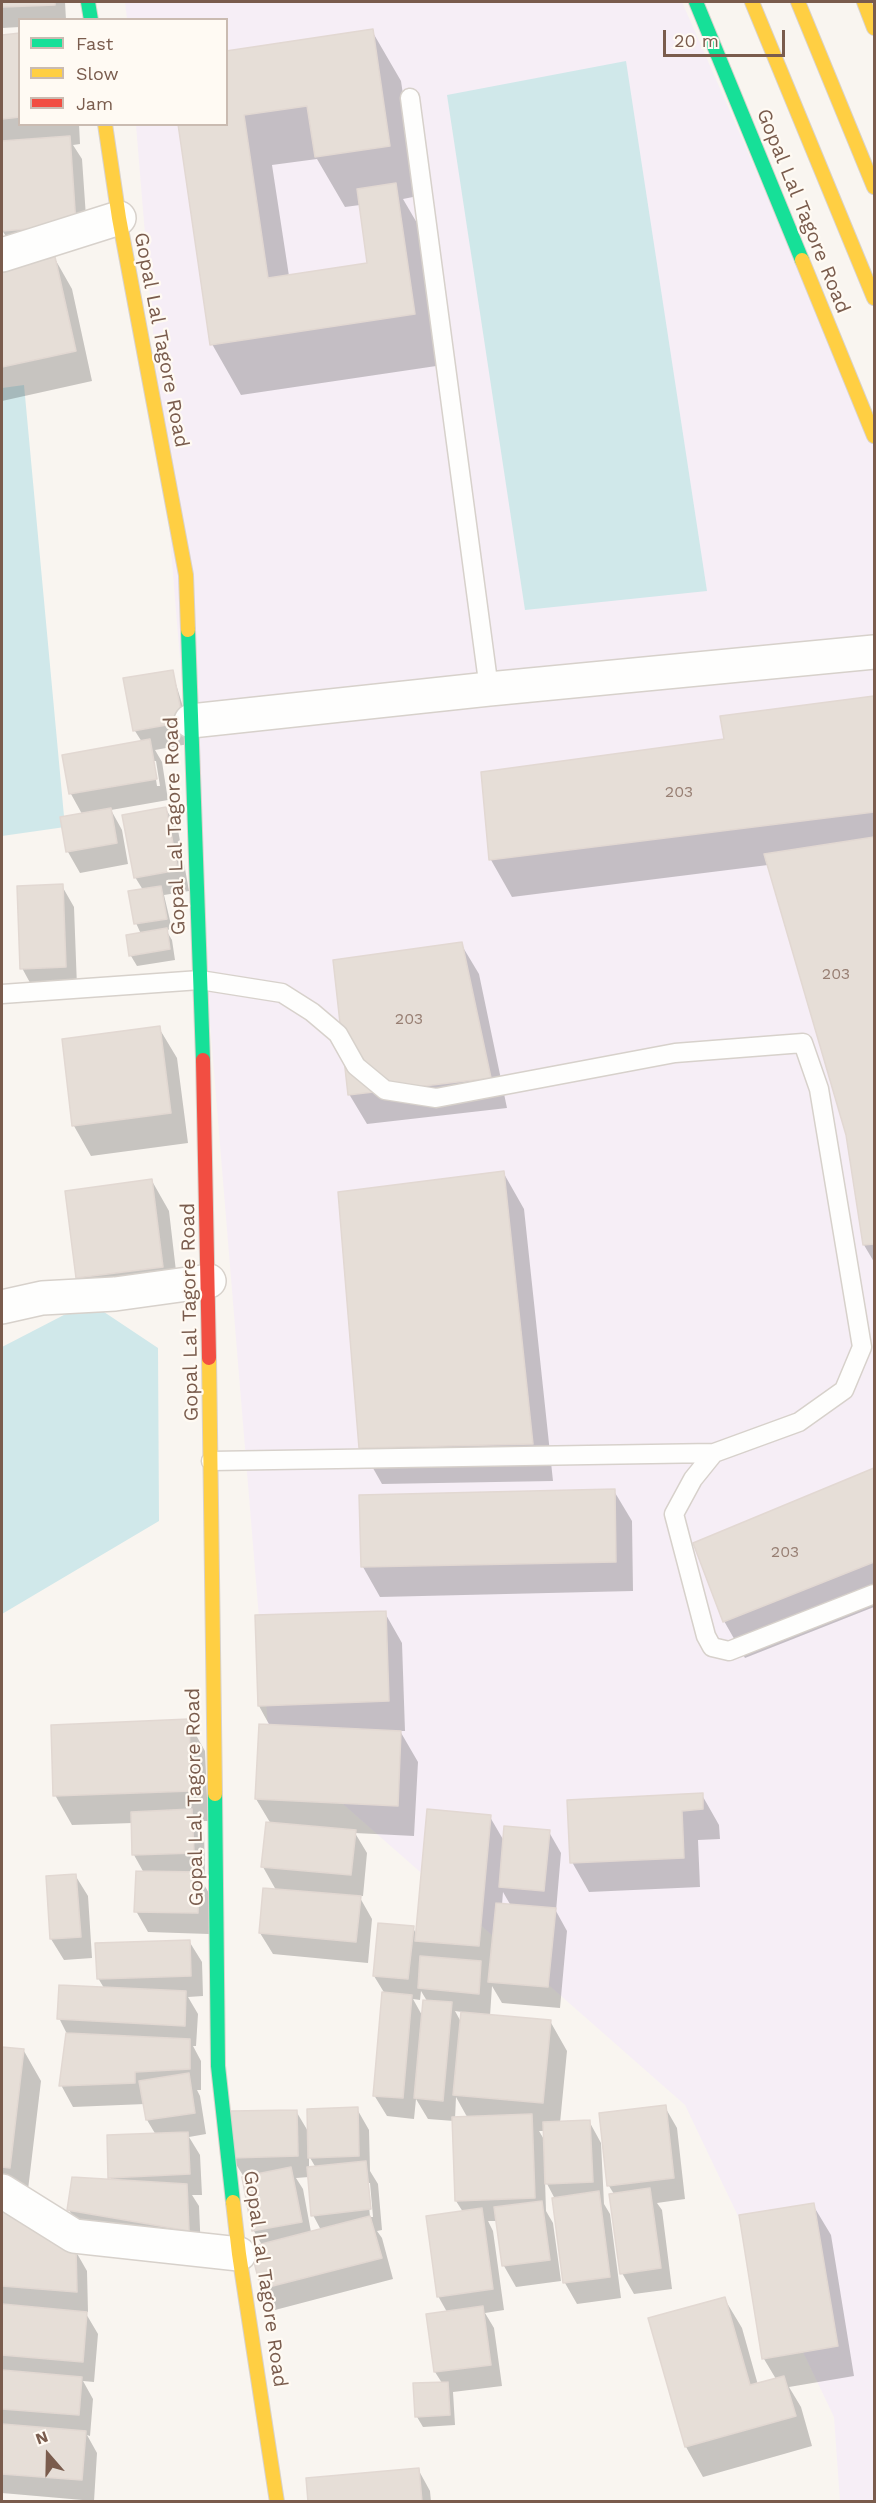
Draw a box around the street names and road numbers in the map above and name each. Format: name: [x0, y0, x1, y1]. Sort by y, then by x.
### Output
street label: Gopal Lal Tagore Road: [751, 105, 855, 317]
street label: Gopal Lal Tagore Road: [128, 230, 194, 450]
street label: Gopal Lal Tagore Road: [159, 716, 191, 936]
street label: Gopal Lal Tagore Road: [176, 1203, 204, 1421]
street label: Gopal Lal Tagore Road: [181, 1688, 209, 1906]
street label: Gopal Lal Tagore Road: [238, 2169, 292, 2389]

